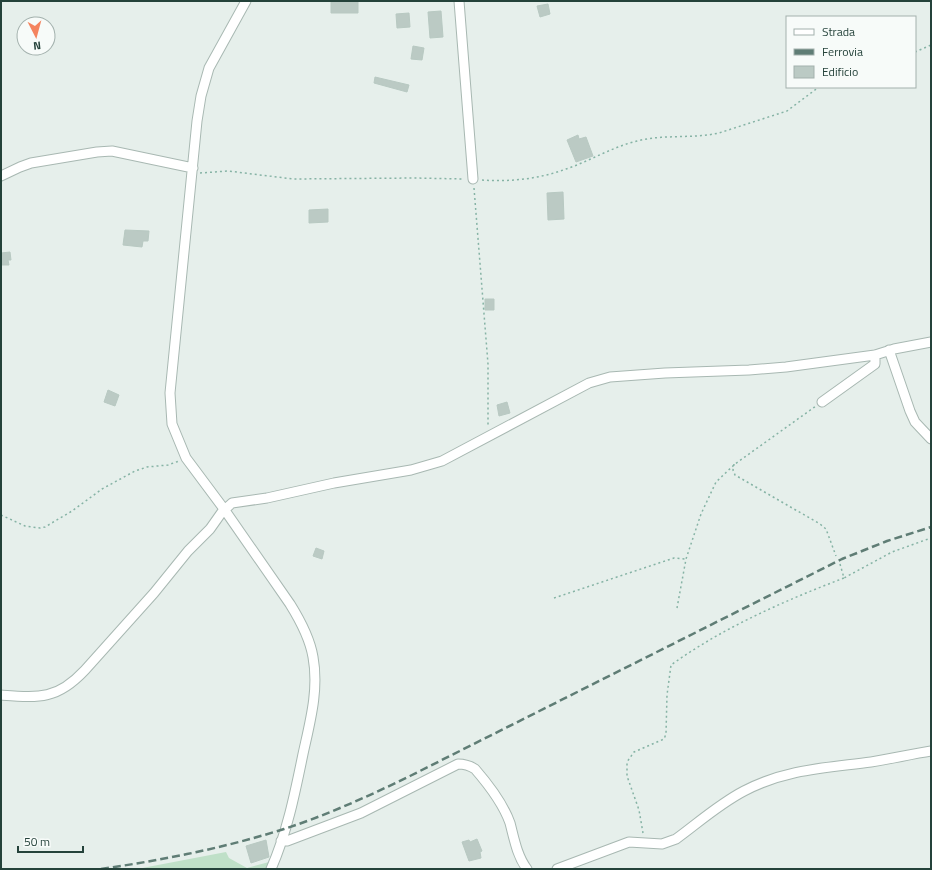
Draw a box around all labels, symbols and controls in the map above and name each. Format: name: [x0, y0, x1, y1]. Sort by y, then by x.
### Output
north arrow: [16, 16, 56, 56]
legend: [786, 16, 916, 88]
text: Strada: [822, 22, 855, 41]
text: N: [32, 38, 42, 54]
text: Ferrovia: [822, 42, 863, 61]
text: Edificio: [822, 62, 858, 81]
scale bar: [18, 828, 83, 854]
text: 50 m: [24, 832, 50, 851]

